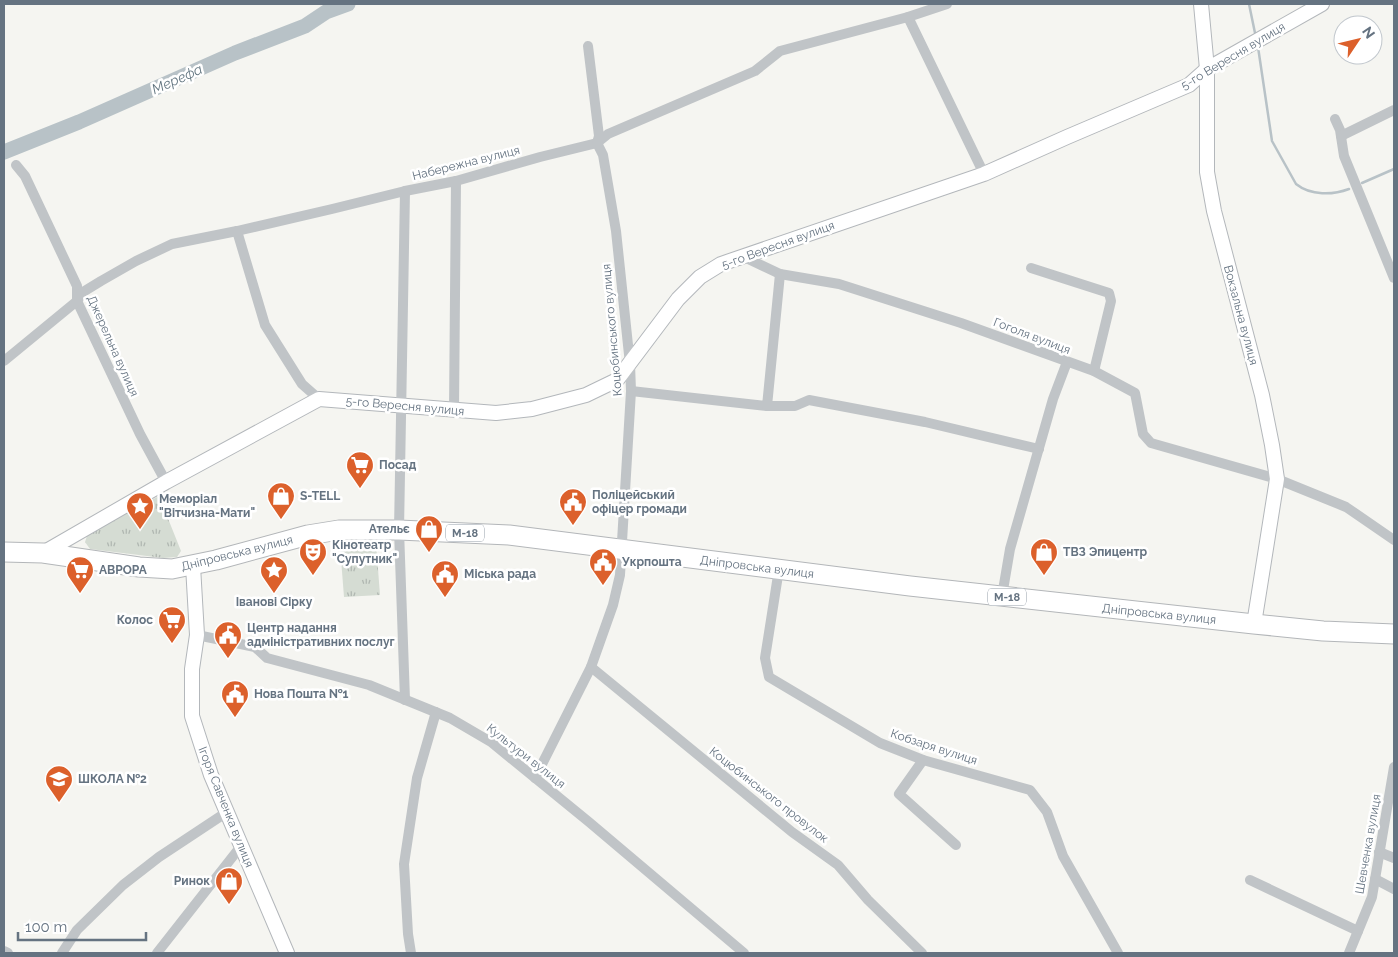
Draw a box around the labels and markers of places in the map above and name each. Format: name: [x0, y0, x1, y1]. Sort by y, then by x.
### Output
supermarket icon: Посад: [345, 450, 375, 489]
place label: Посад: [379, 458, 417, 472]
shop icon: S-TELL: [266, 481, 296, 520]
public building icon: Поліцейський офіцер громади: [558, 487, 588, 526]
place label: Поліцейський офіцер громади: [592, 488, 687, 516]
place label: S-TELL: [300, 489, 340, 503]
place icon: Меморіал "Вітчизна-Мати": [125, 491, 155, 530]
place label: Меморіал "Вітчизна-Мати": [159, 492, 255, 520]
shop icon: Ательє: [414, 514, 444, 553]
place label: Ательє: [369, 522, 410, 536]
theatre icon: Кінотеатр "Супутник": [298, 537, 328, 576]
shop icon: ТВЗ Эпицентр: [1029, 537, 1059, 576]
place label: Кінотеатр "Супутник": [332, 538, 397, 566]
place label: ТВЗ Эпицентр: [1063, 545, 1147, 559]
public building icon: Укрпошта: [588, 547, 618, 586]
supermarket icon: АВРОРА: [65, 555, 95, 594]
place icon: Іванові Сірку: [259, 555, 289, 594]
place label: Укрпошта: [621, 555, 682, 569]
public building icon: Міська рада: [430, 559, 460, 598]
place label: АВРОРА: [99, 563, 148, 577]
place label: Міська рада: [464, 567, 536, 581]
place label: Іванові Сірку: [236, 595, 313, 609]
supermarket icon: Колос: [157, 605, 187, 644]
place label: Колос: [117, 613, 153, 627]
public building icon: Центр надання адміністративних послуг: [213, 620, 243, 659]
place label: Центр надання адміністративних послуг: [247, 621, 395, 649]
public building icon: Нова Пошта №1: [220, 679, 250, 718]
place label: Нова Пошта №1: [254, 687, 349, 701]
school or university icon: ШКОЛА №2: [44, 764, 74, 803]
place label: ШКОЛА №2: [78, 772, 147, 786]
shop icon: Ринок: [214, 866, 244, 905]
place label: Ринок: [174, 874, 210, 888]

